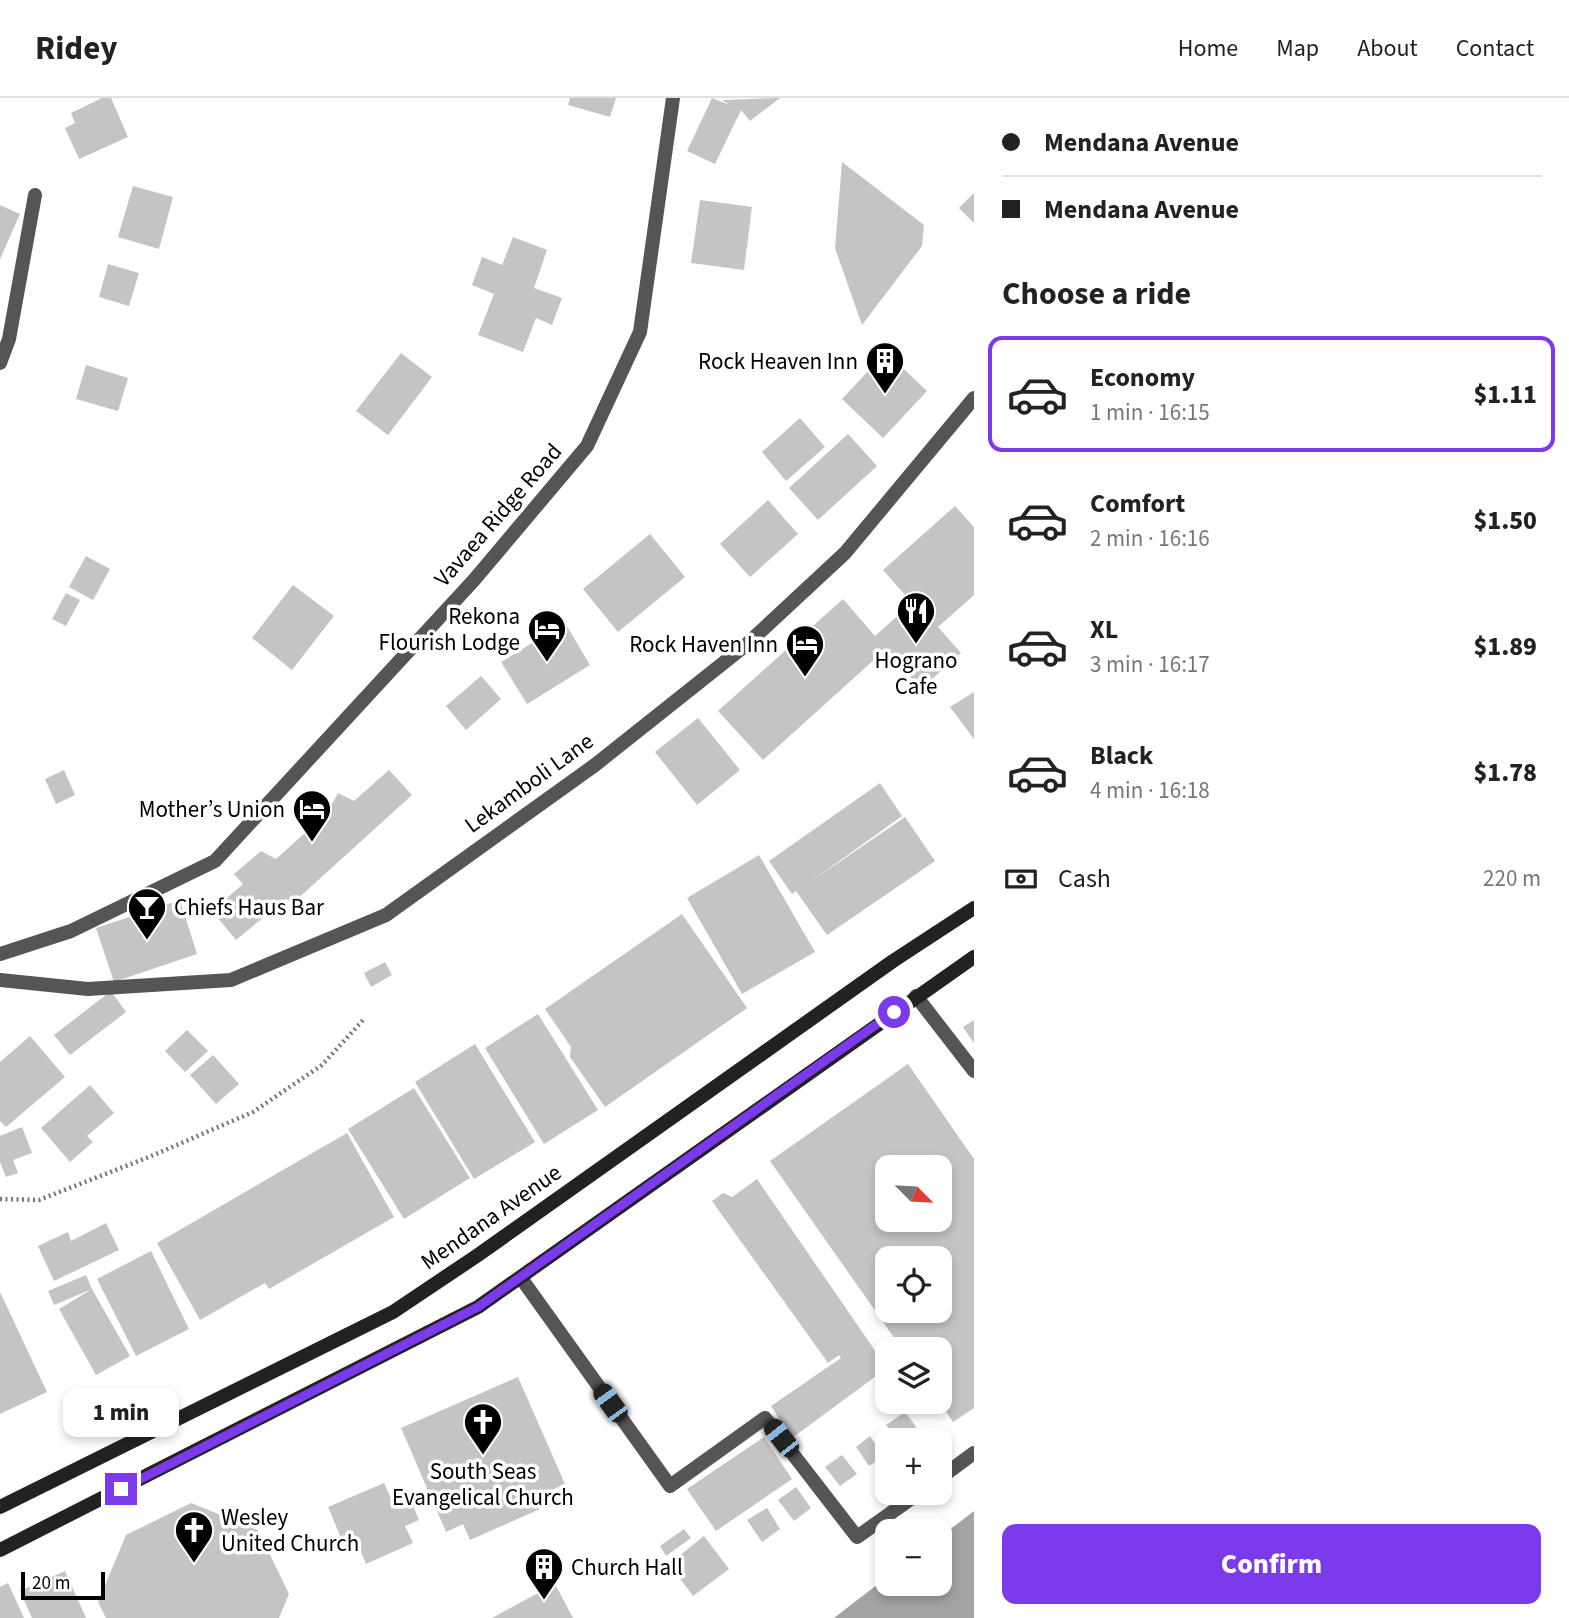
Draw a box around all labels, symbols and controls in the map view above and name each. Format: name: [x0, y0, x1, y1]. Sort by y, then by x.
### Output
text: Ridey: [35, 25, 117, 72]
text: Home: [1178, 31, 1238, 66]
text: Map: [1276, 31, 1319, 66]
text: About: [1357, 31, 1418, 66]
text: Contact: [1456, 31, 1534, 66]
text: Mendana Avenue: [1044, 124, 1239, 161]
text: Mendana Avenue: [1044, 191, 1239, 228]
text: Choose a ride: [1002, 271, 1191, 317]
building icon: Rock Heaven Inn: [864, 340, 906, 395]
place label: Rock Heaven Inn: [698, 345, 858, 378]
text: Economy: [1090, 359, 1195, 396]
icon: car: [1006, 363, 1069, 426]
text: $1.11: [1473, 376, 1537, 413]
text: 1 min · 16:15: [1090, 396, 1210, 429]
street label: Vavaea Ridge Road: [426, 436, 570, 594]
text: Comfort: [1090, 485, 1185, 522]
icon: car: [1006, 489, 1069, 552]
text: $1.50: [1473, 502, 1537, 539]
text: 2 min · 16:16: [1090, 522, 1210, 555]
restaurant icon: Hograno Cafe: [895, 590, 937, 645]
place label: Rekona Flourish Lodge: [379, 600, 520, 659]
hotel icon: Rekona Flourish Lodge: [526, 608, 568, 663]
text: XL: [1090, 611, 1118, 648]
icon: car: [1006, 615, 1069, 678]
hotel icon: Rock Haven Inn: [784, 623, 826, 678]
place label: Rock Haven Inn: [629, 628, 778, 661]
text: $1.89: [1473, 628, 1537, 665]
place label: Hograno Cafe: [874, 644, 958, 703]
text: 3 min · 16:17: [1090, 648, 1210, 681]
street label: Lekamboli Lane: [458, 725, 600, 841]
text: Black: [1090, 737, 1153, 774]
icon: car: [1006, 741, 1069, 804]
text: $1.78: [1473, 754, 1537, 791]
text: 4 min · 16:18: [1090, 774, 1210, 807]
hotel icon: Mother’s Union: [291, 788, 333, 843]
place label: Mother’s Union: [139, 793, 285, 826]
icon: cash: [1002, 860, 1040, 898]
text: Cash: [1058, 860, 1111, 897]
text: 220 m: [1483, 862, 1541, 895]
bar icon: Chiefs Haus Bar: [126, 886, 168, 941]
place label: Chiefs Haus Bar: [174, 891, 325, 924]
route start: [878, 996, 910, 1028]
north arrow: [875, 1155, 952, 1232]
map controls: [875, 1155, 952, 1596]
street label: Mendana Avenue: [414, 1156, 568, 1278]
button: locate: [875, 1246, 952, 1323]
button: layers: [875, 1337, 952, 1414]
car: [590, 1380, 631, 1426]
callout: 1 min: [63, 1388, 179, 1436]
text: 1 min: [93, 1396, 149, 1429]
church icon: South Seas Evangelical Church: [462, 1401, 504, 1456]
car: [760, 1415, 803, 1461]
button: +: [875, 1428, 952, 1505]
place label: South Seas Evangelical Church: [392, 1455, 574, 1514]
route end: [105, 1473, 137, 1505]
place label: Wesley United Church: [221, 1501, 359, 1560]
church icon: Wesley United Church: [173, 1509, 215, 1564]
button: −: [875, 1519, 952, 1596]
button: Confirm: [1002, 1524, 1541, 1604]
building icon: Church Hall: [523, 1546, 565, 1601]
place label: Church Hall: [571, 1551, 683, 1584]
scale bar: [21, 1569, 105, 1601]
text: 20 m: [32, 1570, 70, 1597]

